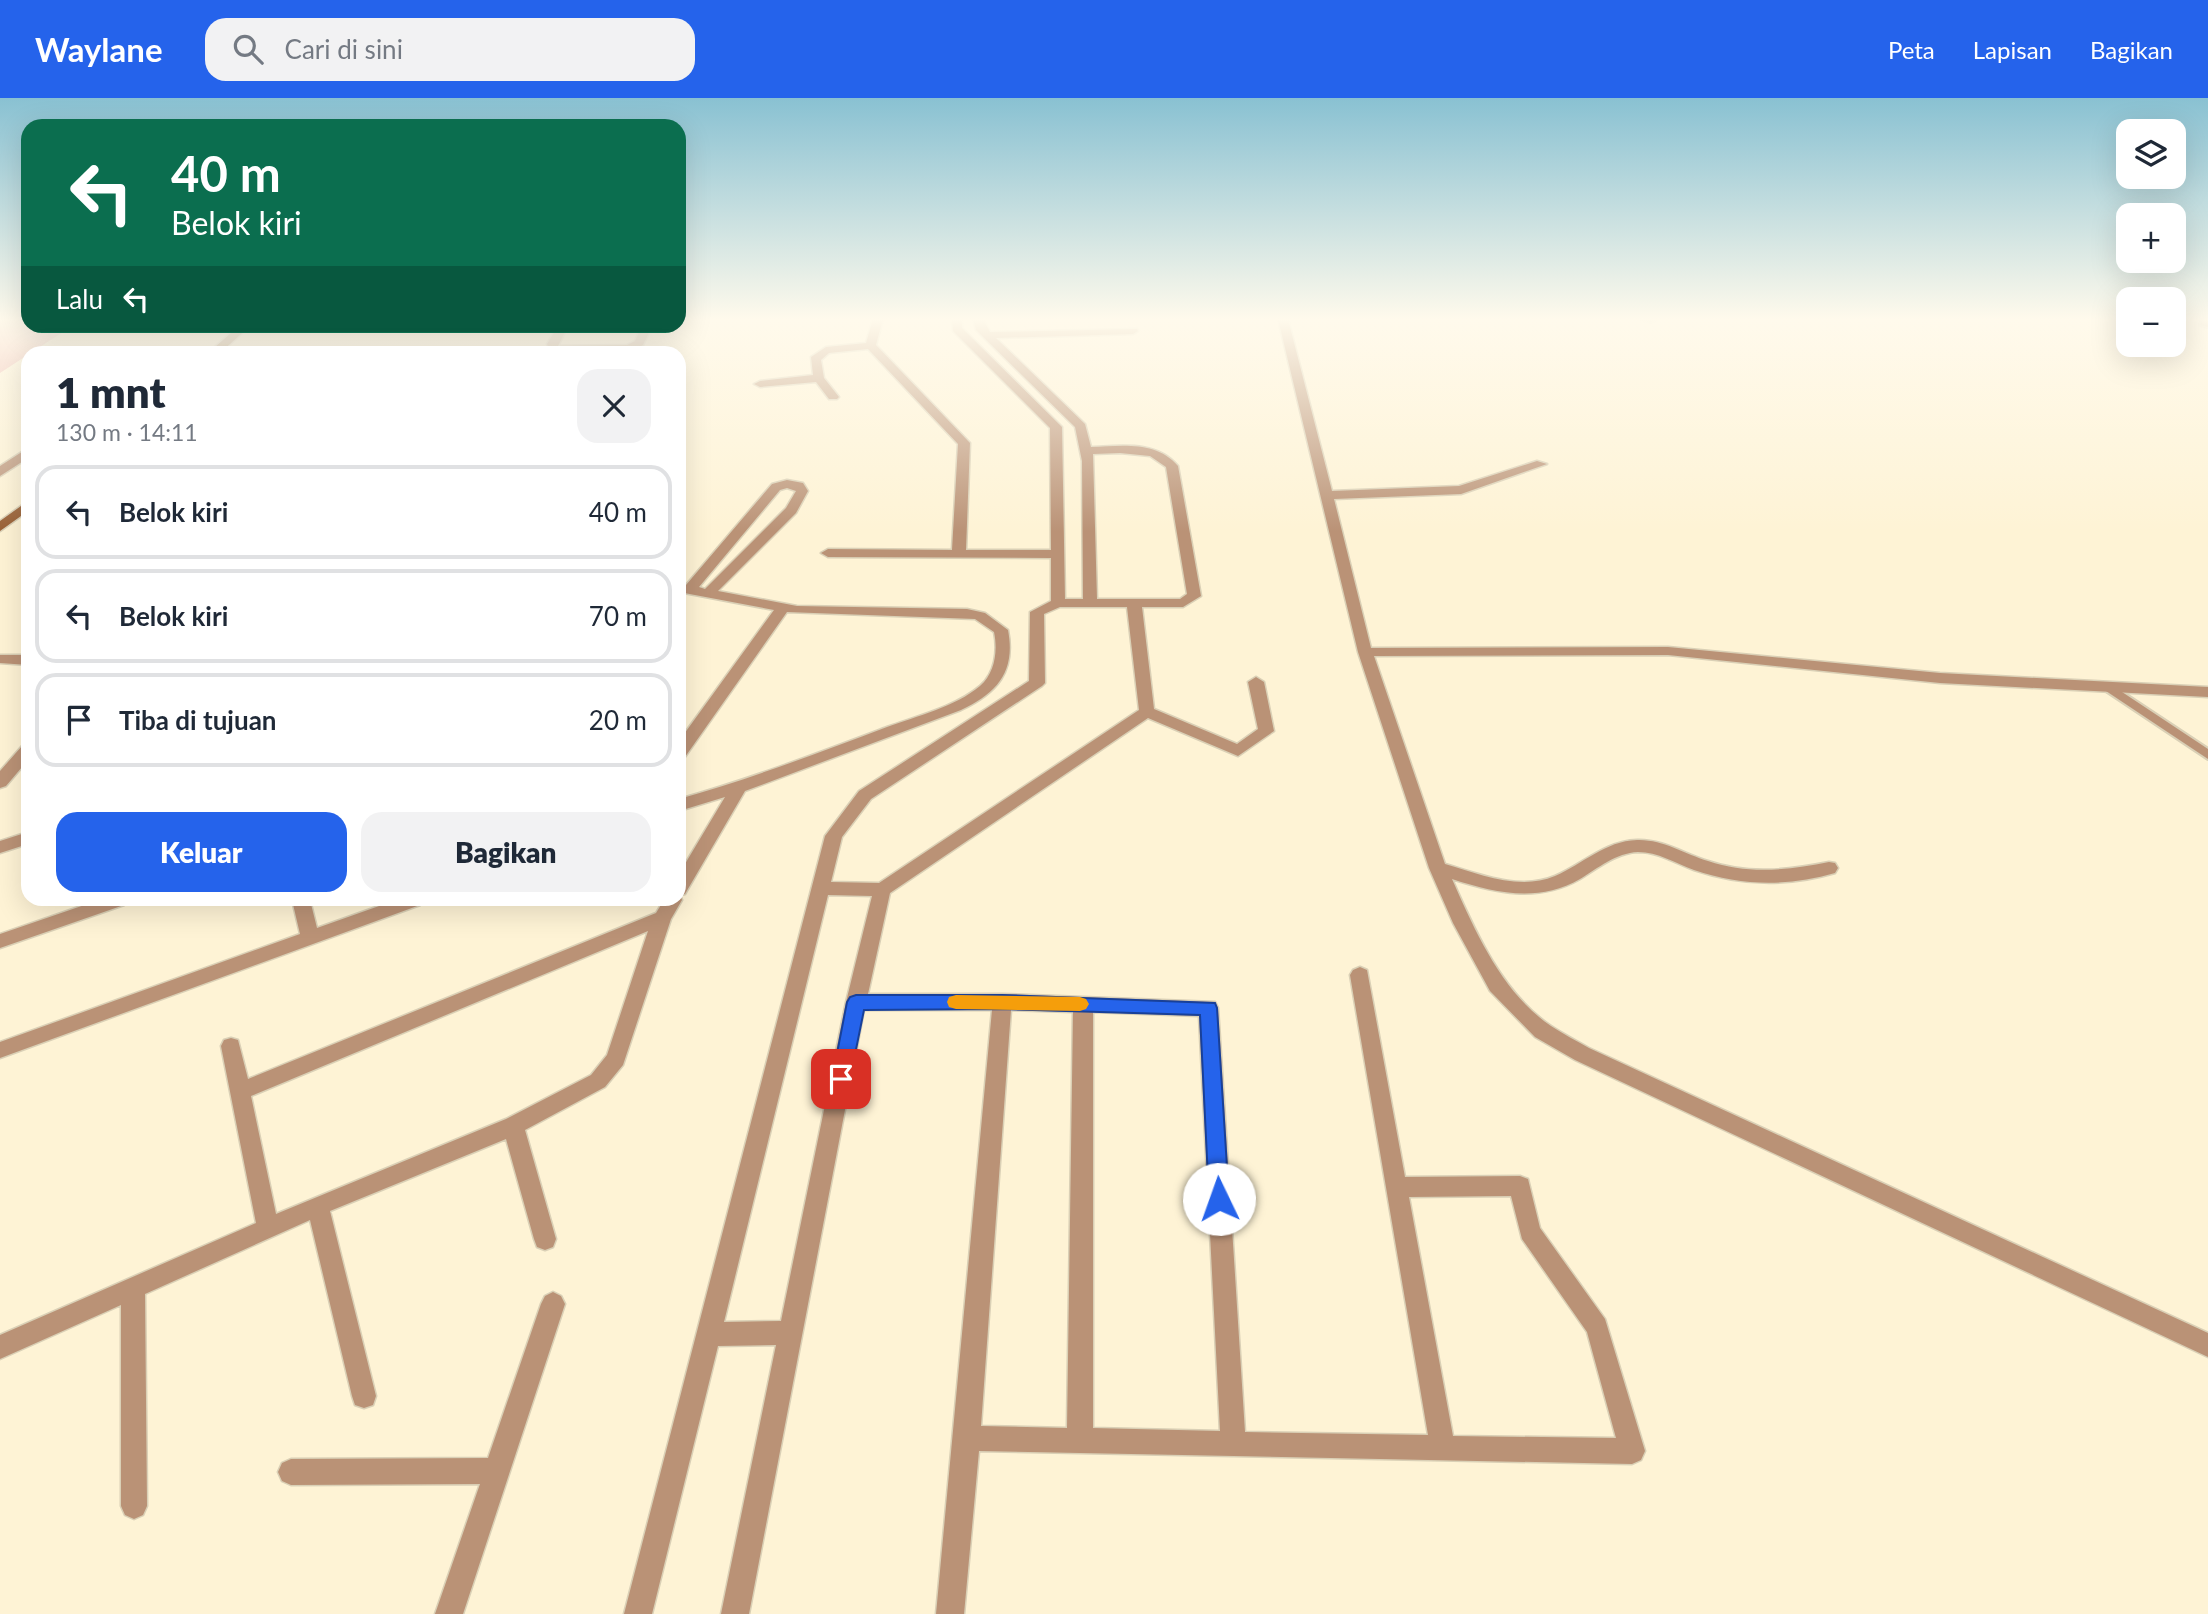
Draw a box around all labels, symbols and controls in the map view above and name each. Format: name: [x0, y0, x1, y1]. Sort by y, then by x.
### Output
search box: [205, 18, 695, 81]
text: Waylane: [35, 29, 163, 69]
icon: search: [229, 30, 267, 68]
text: Cari di sini: [285, 33, 403, 65]
text: Peta: [1888, 35, 1935, 64]
text: Lapisan: [1973, 35, 2052, 64]
text: Bagikan: [2090, 35, 2173, 64]
map controls: [2116, 119, 2186, 357]
button: layers: [2116, 119, 2186, 189]
text: 40 m: [171, 144, 281, 202]
icon: left: [56, 147, 147, 238]
text: Belok kiri: [171, 203, 302, 242]
button: +: [2116, 203, 2186, 273]
icon: left: [117, 280, 155, 318]
text: Lalu: [56, 283, 103, 315]
button: −: [2116, 287, 2186, 357]
text: 1 mnt: [56, 367, 166, 417]
button: close: [577, 369, 651, 443]
text: 130 m · 14:11: [56, 418, 198, 446]
icon: left: [60, 493, 98, 531]
text: Belok kiri: [119, 496, 228, 528]
text: 40 m: [589, 496, 647, 528]
icon: left: [60, 597, 98, 635]
text: Belok kiri: [119, 600, 228, 632]
text: 70 m: [589, 600, 647, 632]
icon: arrive: [60, 701, 98, 739]
text: Tiba di tujuan: [119, 704, 277, 736]
text: 20 m: [589, 704, 647, 736]
button: Keluar: [56, 812, 347, 892]
button: Bagikan: [361, 812, 651, 892]
pin: [811, 1049, 871, 1109]
icon: arrive: [822, 1060, 860, 1098]
position arrow: [1182, 1162, 1256, 1236]

